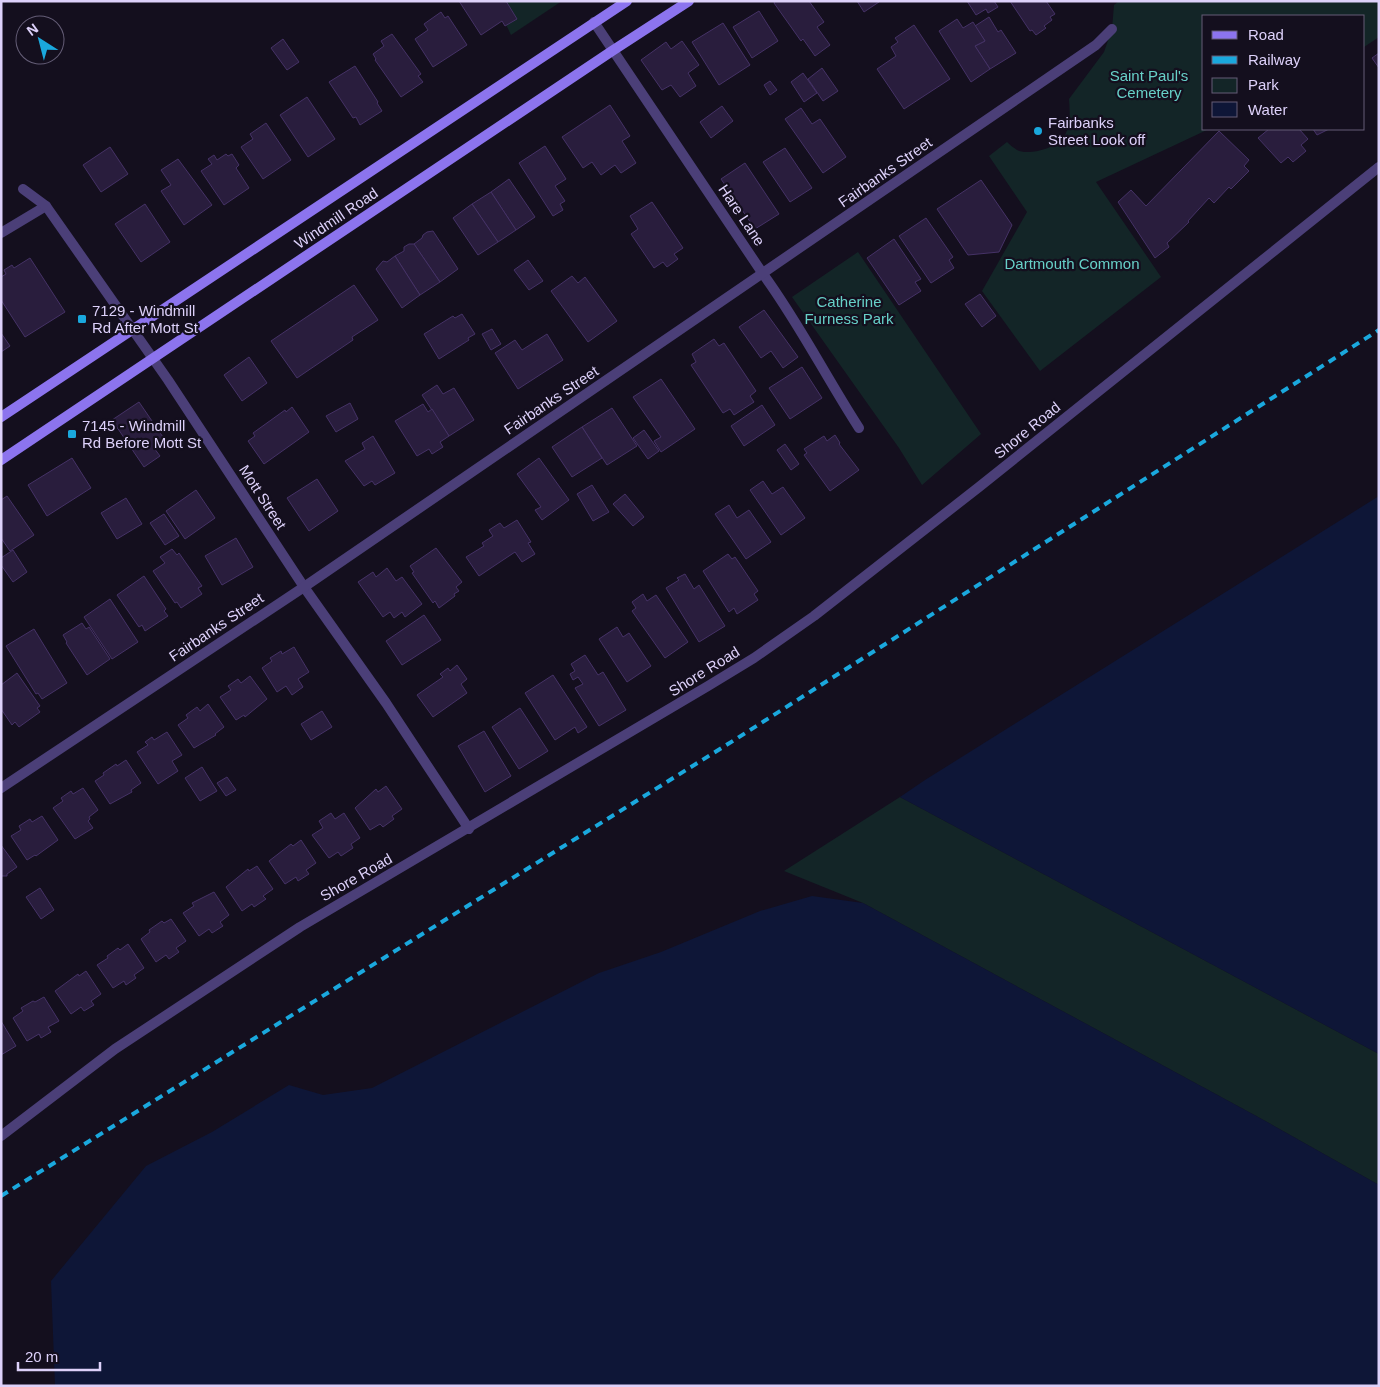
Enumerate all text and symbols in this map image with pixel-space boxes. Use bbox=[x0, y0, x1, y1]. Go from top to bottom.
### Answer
north arrow bbox=[15, 15, 65, 65]
legend bbox=[1202, 15, 1365, 130]
text: N bbox=[24, 20, 41, 39]
text: Road bbox=[1248, 26, 1284, 43]
text: Railway bbox=[1248, 51, 1301, 68]
park label: Saint Paul's Cemetery bbox=[1110, 67, 1188, 101]
text: Park bbox=[1248, 76, 1279, 93]
text: Water bbox=[1248, 101, 1287, 118]
place label: Fairbanks Street Look off bbox=[1048, 114, 1146, 148]
marker: Fairbanks Street Look off bbox=[1032, 125, 1044, 137]
street label: Fairbanks Street bbox=[835, 133, 936, 211]
street label: Hare Lane bbox=[715, 181, 769, 249]
street label: Windmill Road bbox=[291, 184, 381, 252]
park label: Dartmouth Common bbox=[1004, 255, 1140, 272]
park label: Catherine Furness Park bbox=[804, 293, 894, 327]
place label: 7129 - Windmill Rd After Mott St bbox=[92, 302, 199, 336]
marker: 7129 - Windmill Rd After Mott St bbox=[76, 313, 88, 325]
street label: Fairbanks Street bbox=[501, 362, 602, 438]
street label: Shore Road bbox=[991, 398, 1063, 462]
place label: 7145 - Windmill Rd Before Mott St bbox=[82, 417, 202, 451]
marker: 7145 - Windmill Rd Before Mott St bbox=[66, 428, 78, 440]
street label: Mott Street bbox=[236, 462, 291, 533]
street label: Fairbanks Street bbox=[166, 589, 267, 665]
street label: Shore Road bbox=[666, 643, 742, 699]
street label: Shore Road bbox=[317, 850, 395, 904]
scale bar bbox=[18, 1340, 100, 1372]
text: 20 m bbox=[25, 1348, 58, 1365]

